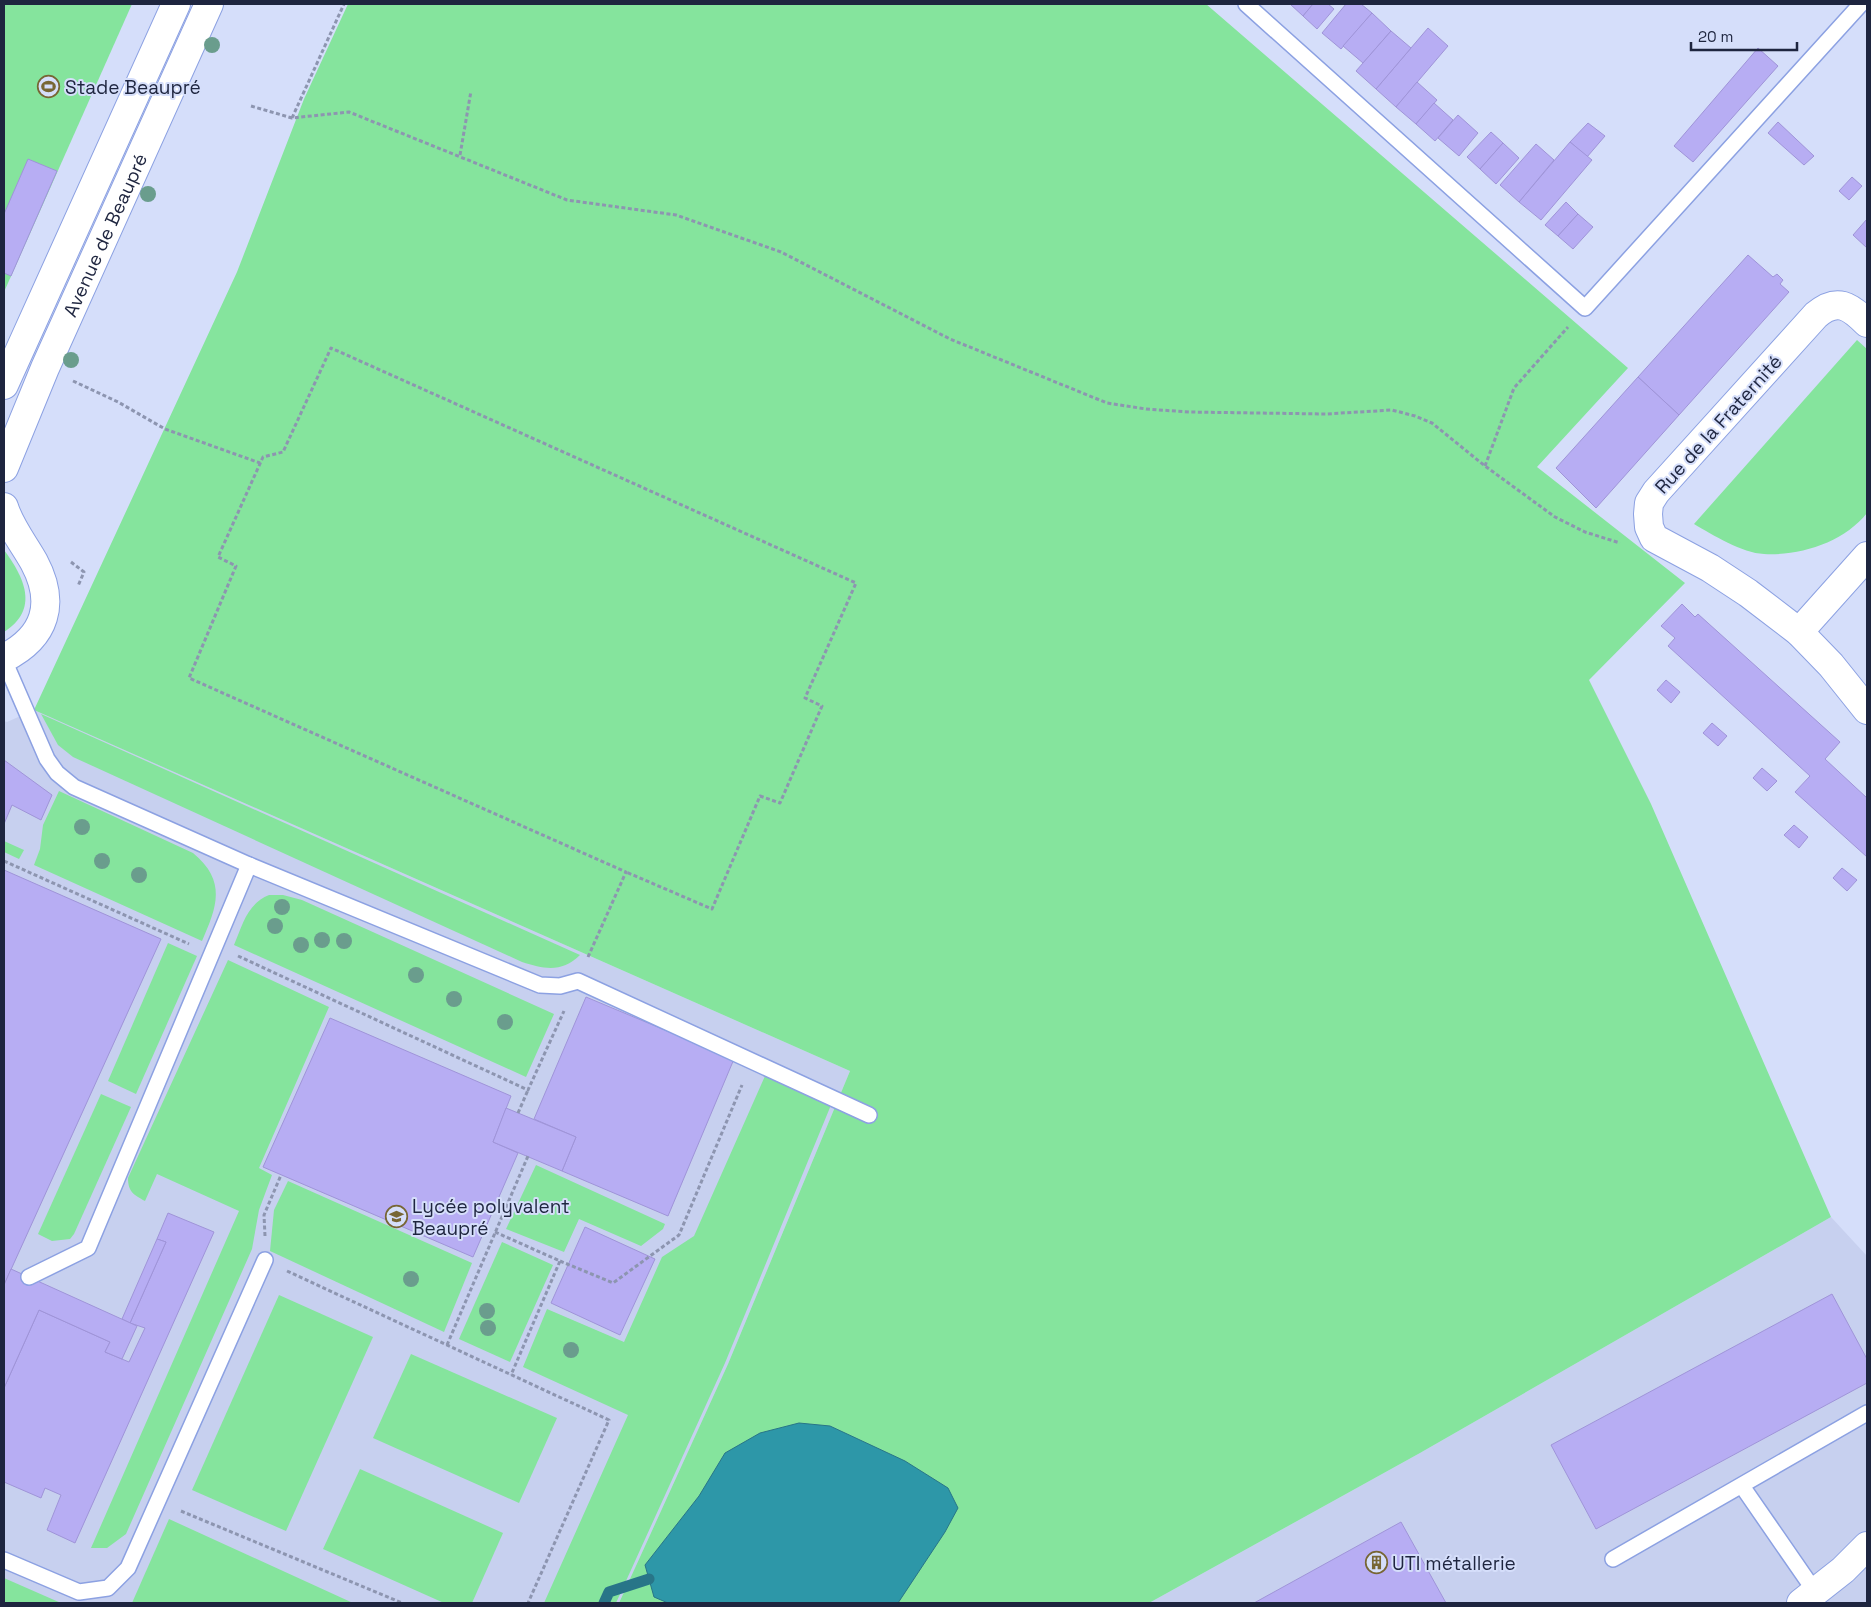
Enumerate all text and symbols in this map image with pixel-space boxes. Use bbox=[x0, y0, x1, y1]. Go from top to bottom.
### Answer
scale bar bbox=[1691, 20, 1797, 52]
text: 20 m bbox=[1698, 27, 1733, 46]
sports icon: Stade Beaupré bbox=[37, 75, 61, 99]
place label: Stade Beaupré bbox=[65, 75, 201, 100]
street label: Avenue de Beaupré bbox=[58, 149, 153, 321]
street label: Rue de la Fraternité bbox=[1649, 350, 1787, 499]
place label: Lycée polyvalent Beaupré bbox=[412, 1194, 570, 1241]
school or university icon: Lycée polyvalent Beaupré bbox=[384, 1205, 408, 1229]
building icon: UTI métallerie bbox=[1364, 1551, 1388, 1575]
place label: UTI métallerie bbox=[1392, 1551, 1516, 1576]

